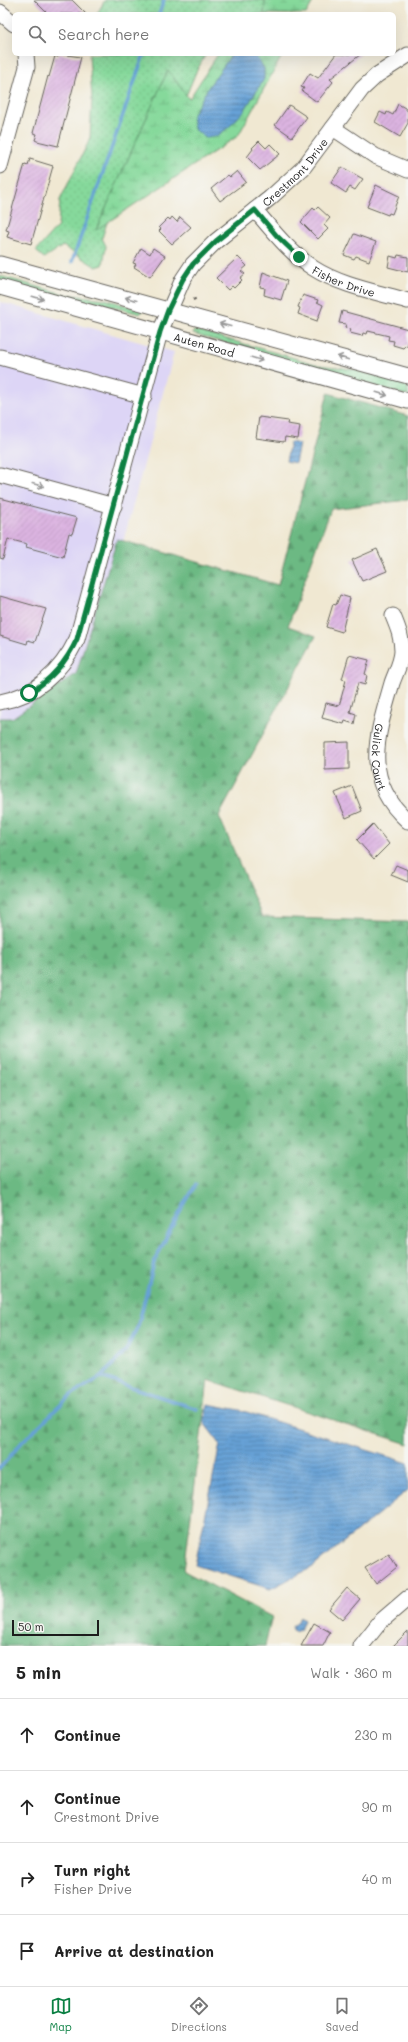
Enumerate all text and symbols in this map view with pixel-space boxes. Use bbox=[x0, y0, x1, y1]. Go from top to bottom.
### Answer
search box bbox=[12, 12, 396, 56]
icon: search bbox=[26, 23, 48, 45]
text: Search here bbox=[58, 24, 149, 44]
street label: Crestmont Drive bbox=[259, 134, 331, 209]
route end bbox=[290, 248, 308, 266]
street label: Fisher Drive bbox=[310, 262, 377, 300]
one-way arrow bbox=[31, 295, 44, 302]
one-way arrow bbox=[125, 295, 138, 303]
one-way arrow bbox=[219, 321, 232, 329]
street label: Auten Road bbox=[172, 328, 236, 360]
one-way arrow bbox=[337, 354, 350, 361]
one-way arrow bbox=[250, 356, 263, 363]
one-way arrow bbox=[376, 391, 389, 398]
one-way arrow bbox=[31, 482, 44, 489]
route start bbox=[20, 684, 38, 702]
street label: Gulick Court bbox=[369, 723, 391, 793]
scale bar bbox=[12, 1618, 99, 1637]
text: 50 m bbox=[18, 1619, 44, 1634]
text: 5 min bbox=[16, 1661, 61, 1683]
text: Walk · 360 m bbox=[310, 1664, 392, 1681]
icon: ahead bbox=[16, 1724, 38, 1746]
text: Continue bbox=[54, 1725, 121, 1745]
text: 230 m bbox=[355, 1726, 392, 1743]
text: Continue bbox=[54, 1788, 121, 1808]
icon: ahead bbox=[16, 1796, 38, 1818]
text: 90 m bbox=[362, 1798, 392, 1815]
text: Crestmont Drive bbox=[54, 1808, 159, 1825]
text: Turn right bbox=[54, 1860, 131, 1880]
icon: right bbox=[16, 1868, 38, 1890]
text: 40 m bbox=[362, 1870, 392, 1887]
text: Fisher Drive bbox=[54, 1880, 132, 1897]
icon: arrive bbox=[16, 1940, 38, 1962]
text: Arrive at destination bbox=[54, 1941, 214, 1961]
tab: Map bbox=[50, 1995, 72, 2034]
tab: Directions bbox=[171, 1995, 227, 2034]
tab: Saved bbox=[326, 1995, 358, 2034]

